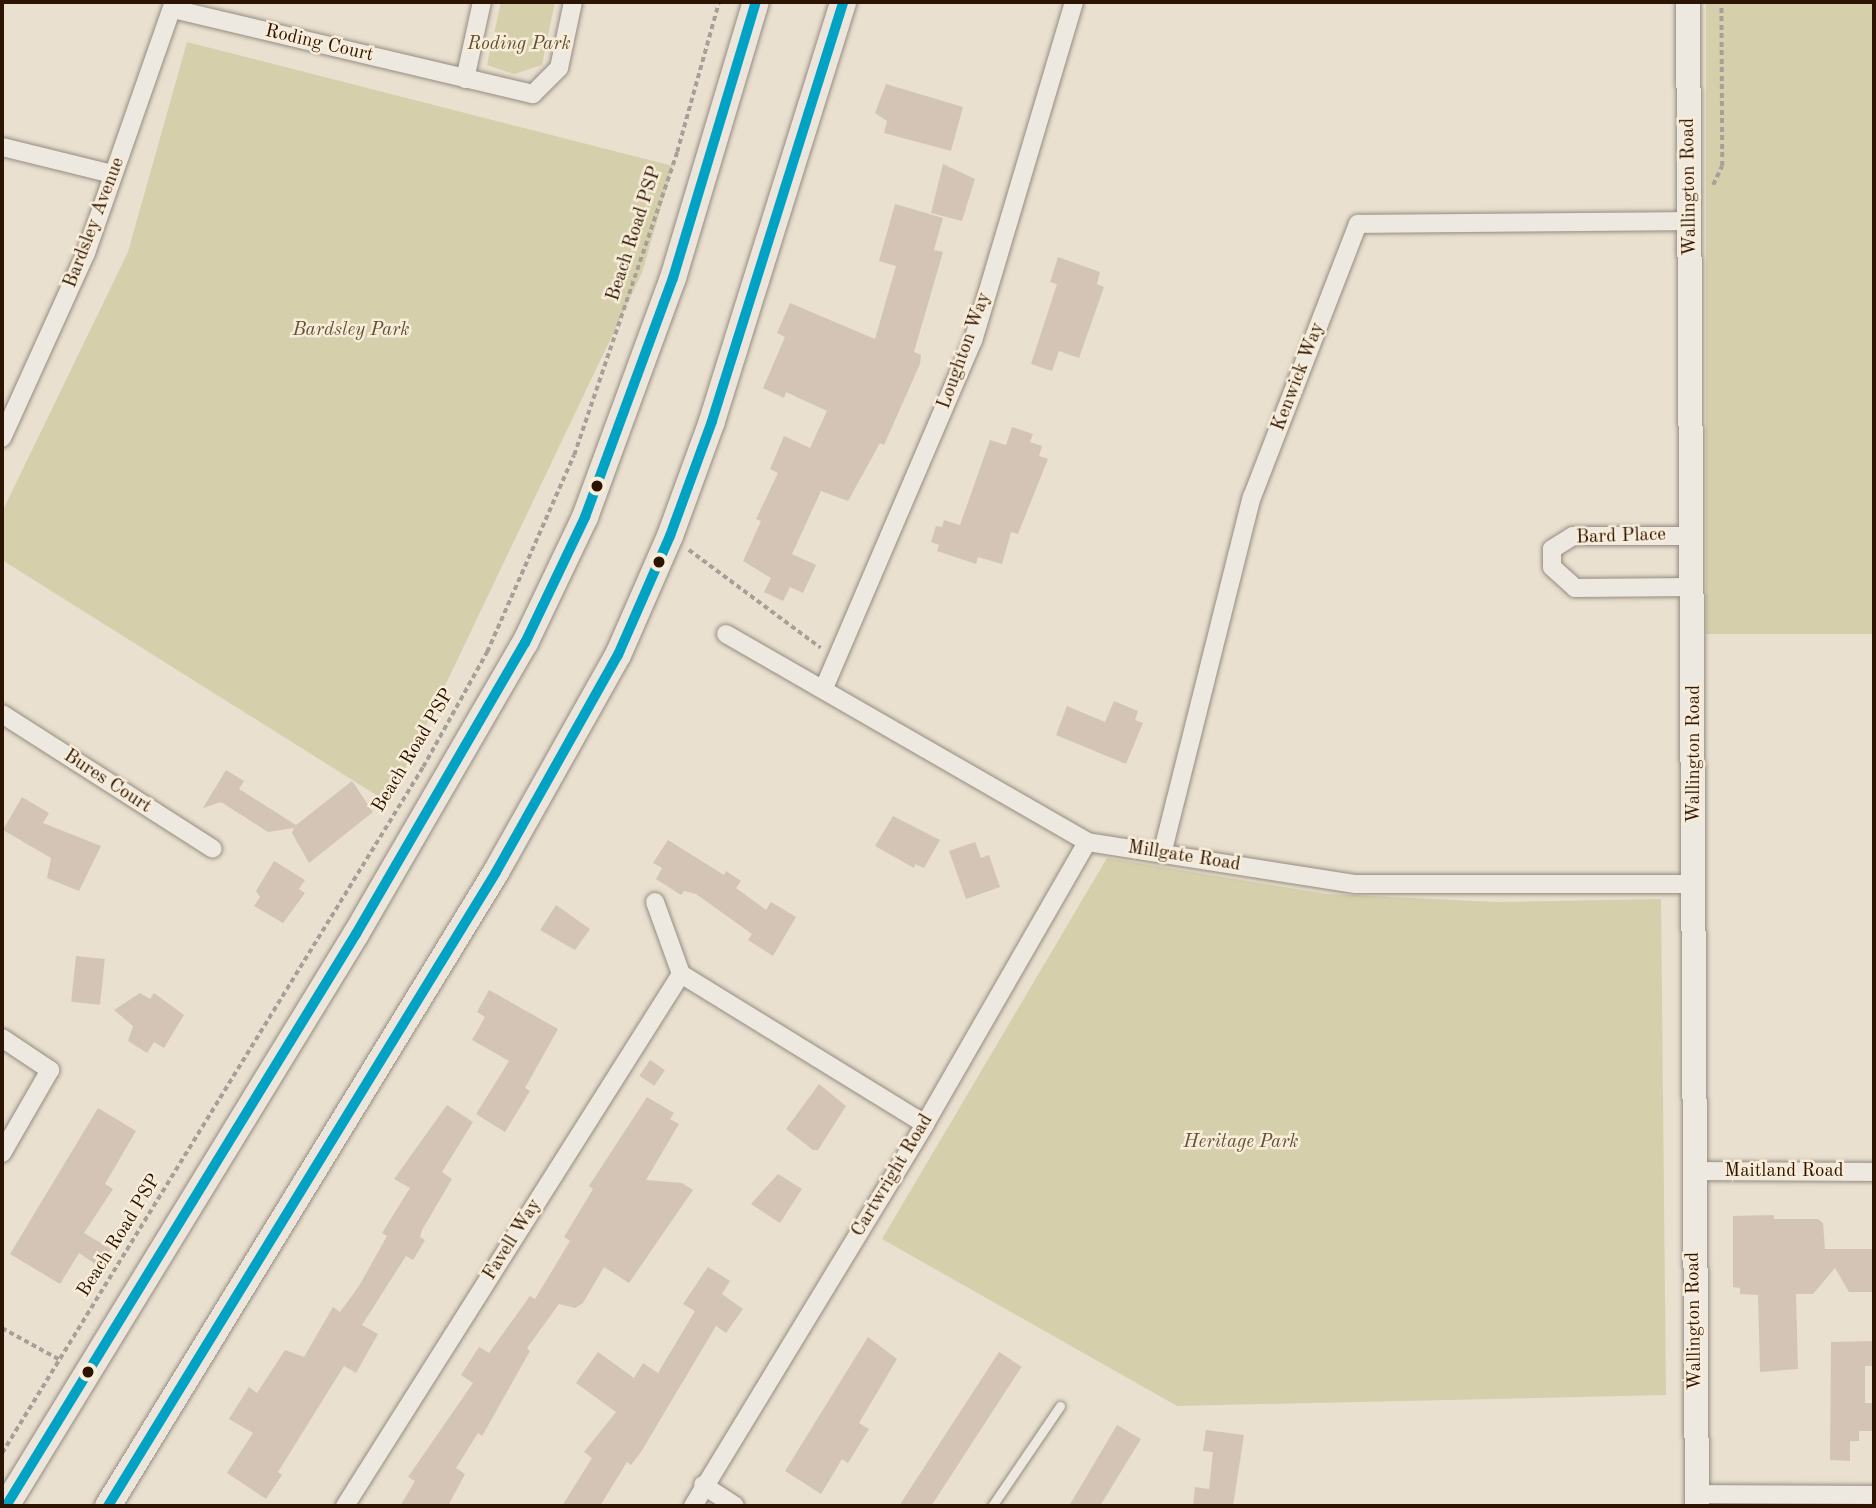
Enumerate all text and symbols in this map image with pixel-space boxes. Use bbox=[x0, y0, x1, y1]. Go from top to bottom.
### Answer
street label: Roding Court bbox=[263, 20, 375, 68]
park label: Roding Park bbox=[467, 34, 571, 56]
street label: Wallington Road bbox=[1677, 118, 1703, 256]
street label: Bardsley Avenue bbox=[60, 154, 130, 292]
street label: Beach Road PSP bbox=[602, 164, 668, 304]
street label: Loughton Way bbox=[933, 290, 997, 412]
street label: Kenwick Way bbox=[1268, 319, 1330, 435]
park label: Bardsley Park bbox=[292, 320, 410, 342]
unlabelled marker bbox=[590, 479, 604, 493]
street label: Bard Place bbox=[1576, 524, 1666, 550]
unlabelled marker bbox=[652, 555, 666, 569]
street label: Beach Road PSP bbox=[368, 685, 460, 817]
street label: Wallington Road bbox=[1684, 685, 1706, 823]
street label: Bures Court bbox=[59, 745, 155, 819]
street label: Millgate Road bbox=[1126, 837, 1242, 877]
street label: Cartwright Road bbox=[847, 1111, 939, 1241]
park label: Heritage Park bbox=[1183, 1132, 1299, 1154]
street label: Maitland Road bbox=[1724, 1161, 1844, 1183]
street label: Beach Road PSP bbox=[73, 1170, 167, 1302]
street label: Favell Way bbox=[479, 1195, 547, 1285]
street label: Wallington Road bbox=[1682, 1252, 1708, 1390]
unlabelled marker bbox=[81, 1365, 95, 1379]

